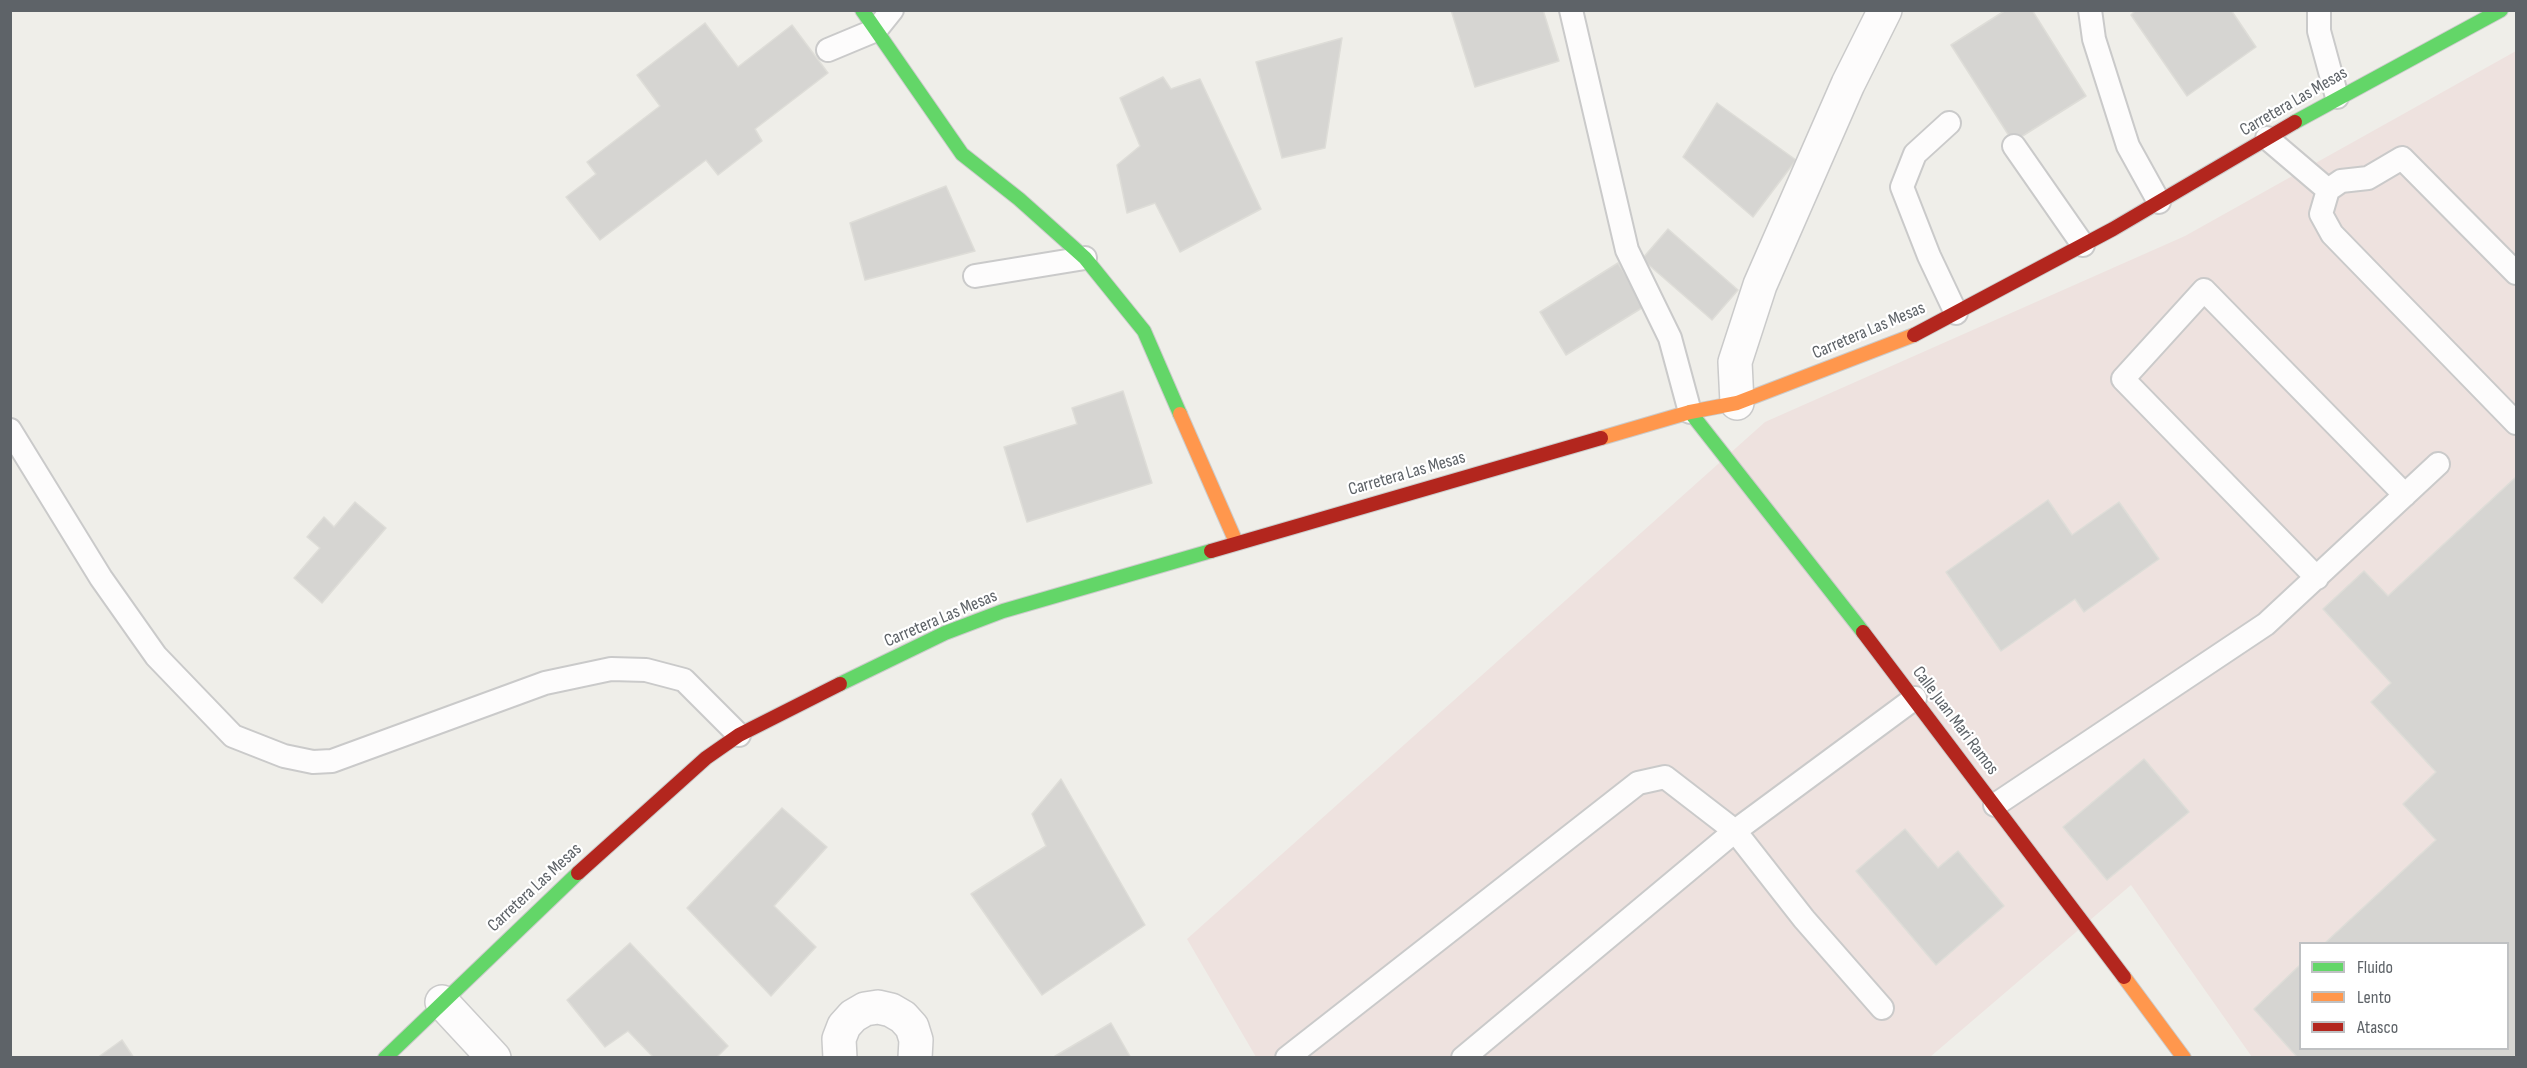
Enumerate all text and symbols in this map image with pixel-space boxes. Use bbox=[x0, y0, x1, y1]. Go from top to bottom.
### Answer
street label: Carretera Las Mesas bbox=[2236, 63, 2352, 141]
street label: Carretera Las Mesas bbox=[1809, 298, 1929, 364]
street label: Carretera Las Mesas bbox=[1346, 447, 1468, 501]
street label: Carretera Las Mesas bbox=[881, 586, 1001, 652]
street label: Calle Juan Mari Ramos bbox=[1907, 662, 2003, 780]
street label: Carretera Las Mesas bbox=[484, 839, 586, 937]
legend bbox=[2299, 942, 2509, 1050]
text: Fluido bbox=[2357, 957, 2393, 978]
text: Lento bbox=[2357, 987, 2391, 1008]
text: Atasco bbox=[2357, 1017, 2398, 1038]

